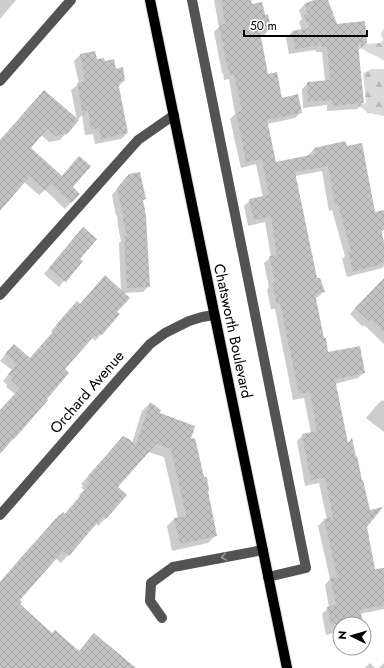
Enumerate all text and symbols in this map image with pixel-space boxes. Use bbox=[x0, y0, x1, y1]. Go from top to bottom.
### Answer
scale bar bbox=[244, 12, 367, 38]
text: 50 m bbox=[250, 17, 277, 35]
street label: Chatsworth Boulevard bbox=[208, 262, 258, 400]
street label: Orchard Avenue bbox=[45, 345, 130, 438]
one-way arrow bbox=[221, 553, 227, 561]
north arrow bbox=[332, 616, 372, 656]
text: N bbox=[334, 630, 350, 640]

